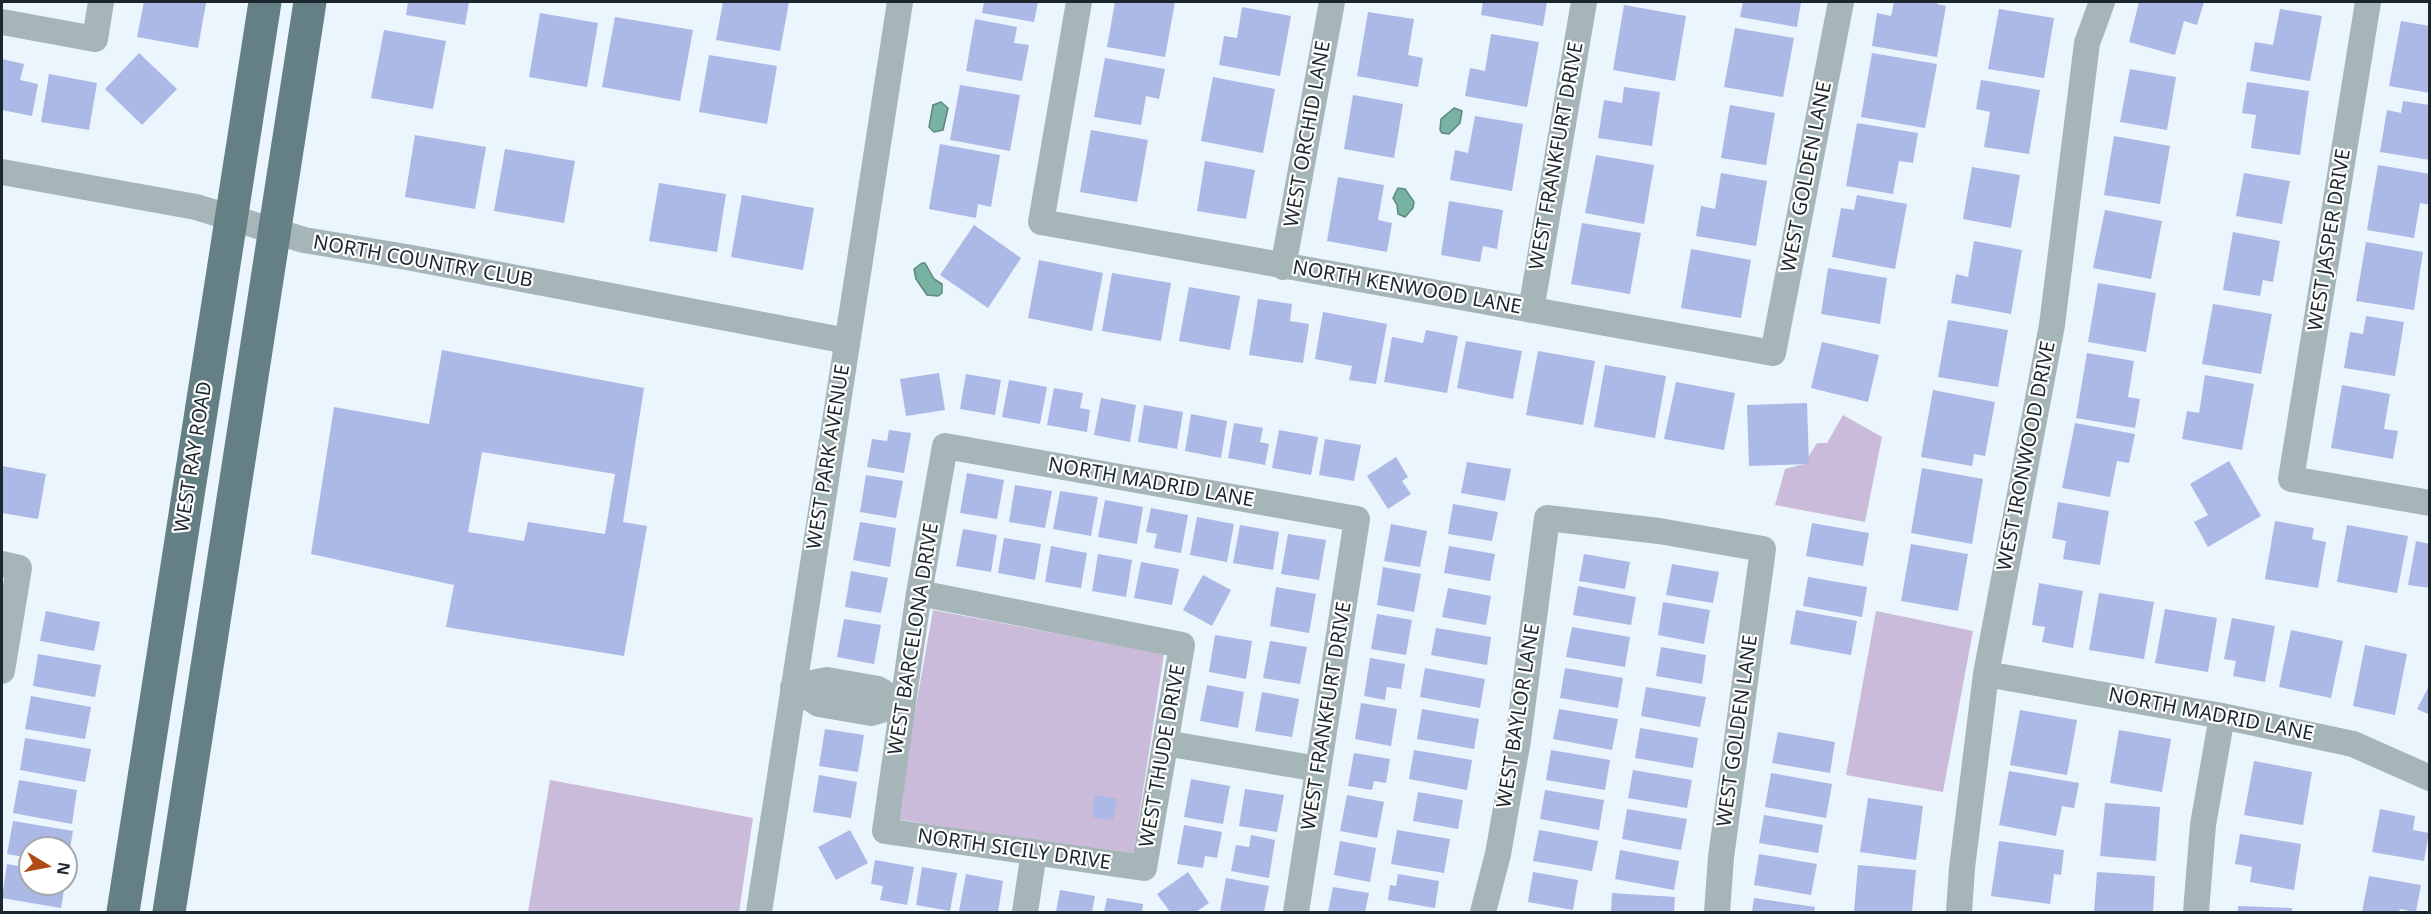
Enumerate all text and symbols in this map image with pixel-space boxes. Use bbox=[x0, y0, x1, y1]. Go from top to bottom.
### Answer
street label: WEST ORCHID LANE bbox=[1280, 39, 1336, 229]
street label: WEST FRANKFURT DRIVE bbox=[1525, 40, 1589, 272]
street label: WEST GOLDEN LANE bbox=[1777, 80, 1837, 274]
street label: WEST JASPER DRIVE bbox=[2304, 147, 2356, 333]
street label: NORTH COUNTRY CLUB bbox=[311, 231, 535, 293]
street label: NORTH KENWOOD LANE bbox=[1291, 256, 1523, 320]
street label: WEST IRONWOOD DRIVE bbox=[1993, 339, 2061, 573]
street label: WEST PARK AVENUE bbox=[803, 363, 855, 551]
street label: WEST RAY ROAD bbox=[170, 380, 218, 534]
street label: NORTH MADRID LANE bbox=[1046, 453, 1256, 513]
street label: WEST BARCELONA DRIVE bbox=[884, 521, 944, 757]
street label: WEST FRANKFURT DRIVE bbox=[1297, 600, 1357, 832]
street label: WEST BAYLOR LANE bbox=[1493, 622, 1545, 810]
street label: WEST GOLDEN LANE bbox=[1713, 634, 1763, 828]
street label: WEST THUDE DRIVE bbox=[1135, 663, 1191, 849]
street label: NORTH MADRID LANE bbox=[2106, 683, 2316, 747]
street label: NORTH SICILY DRIVE bbox=[916, 825, 1112, 875]
north arrow bbox=[18, 836, 78, 896]
text: N bbox=[52, 860, 76, 877]

